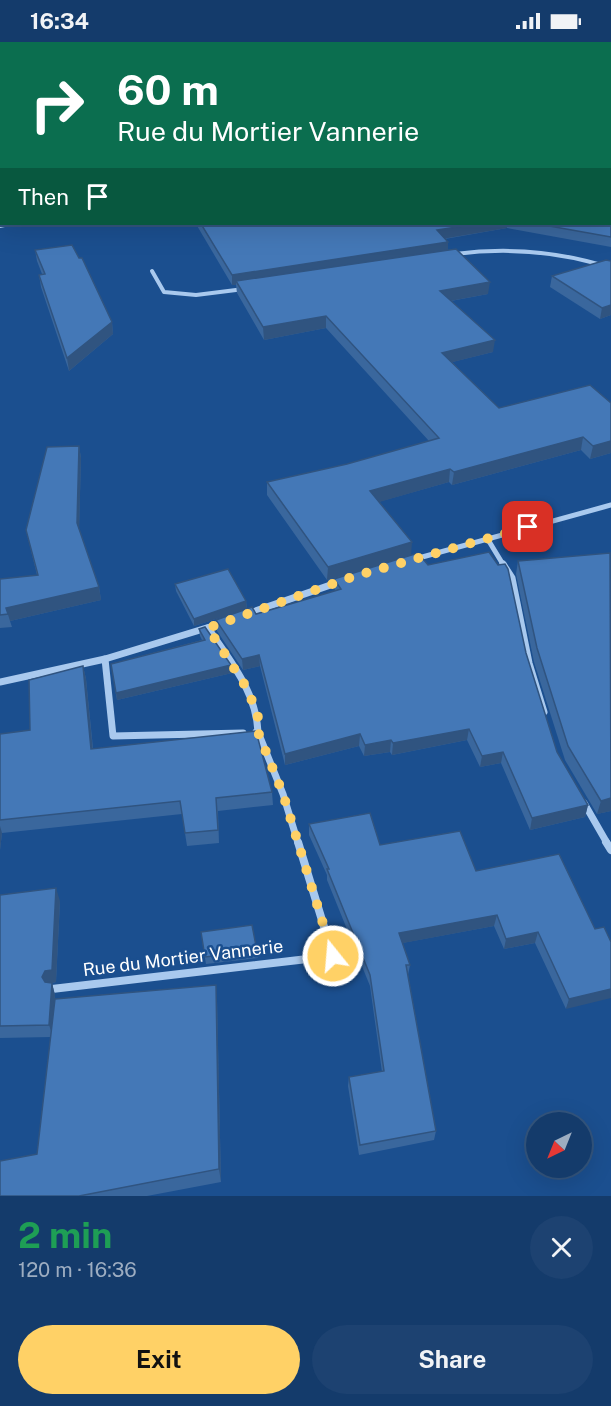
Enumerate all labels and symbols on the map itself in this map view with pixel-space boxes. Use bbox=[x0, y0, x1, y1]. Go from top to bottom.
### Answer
pin bbox=[502, 501, 553, 552]
position arrow bbox=[301, 924, 365, 988]
street label: Rue du Mortier Vannerie bbox=[82, 935, 284, 980]
north arrow bbox=[526, 1112, 592, 1178]

